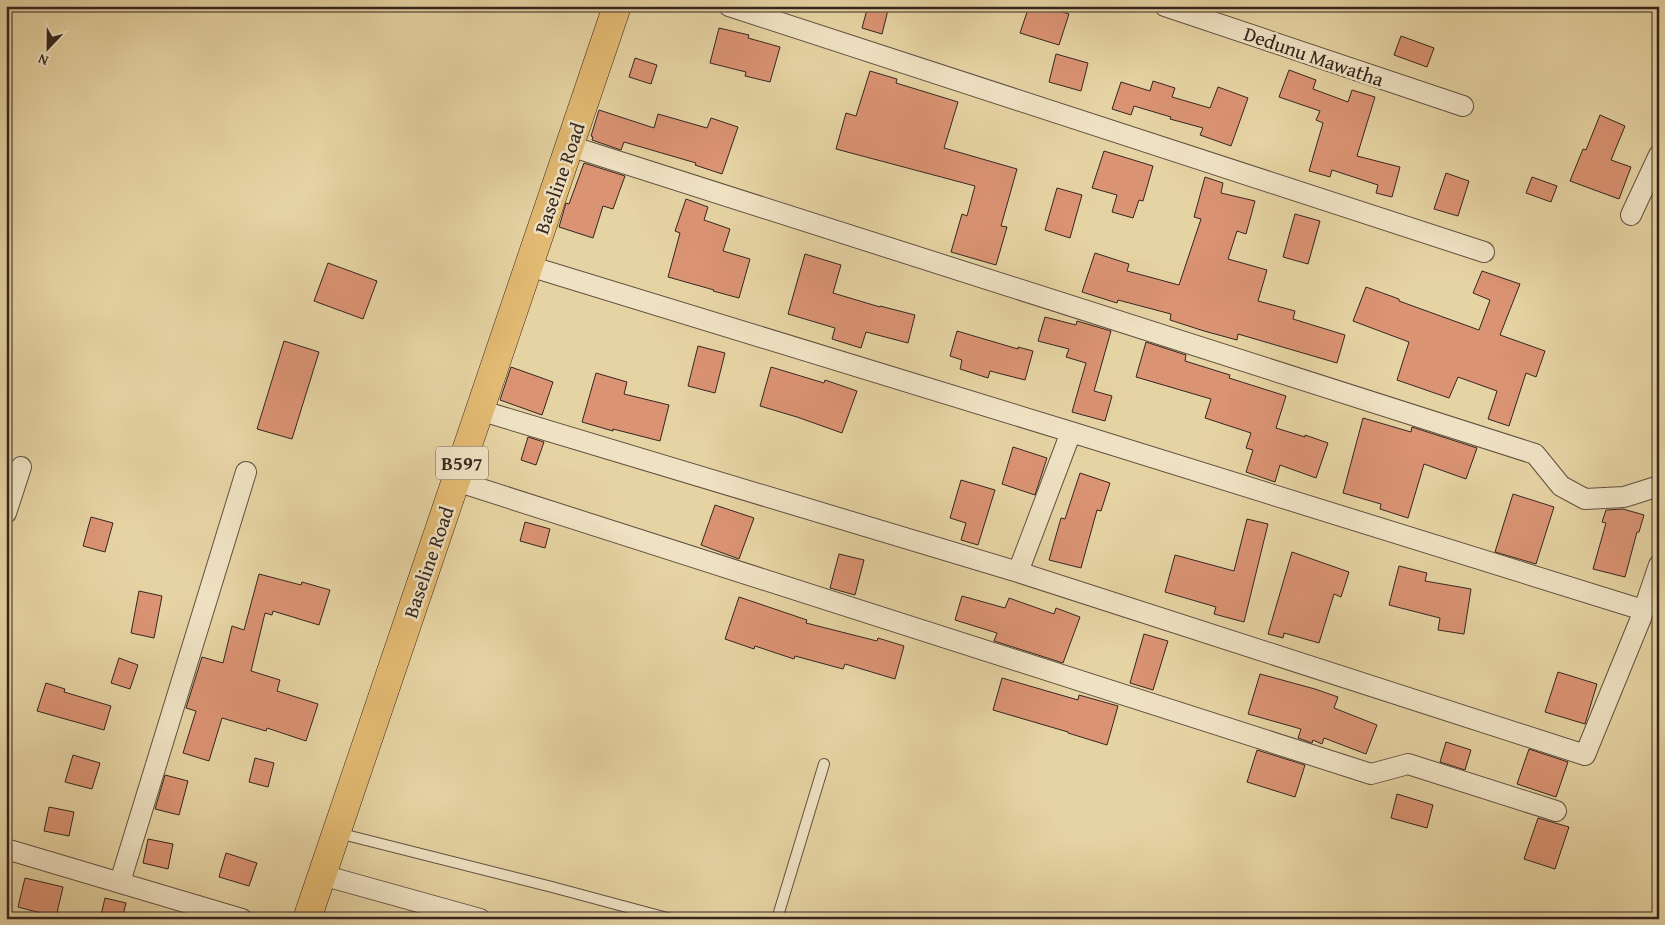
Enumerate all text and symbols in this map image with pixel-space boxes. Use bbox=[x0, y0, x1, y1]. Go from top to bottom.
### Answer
street label: Dedunu Mawatha bbox=[1240, 19, 1388, 94]
north arrow bbox=[22, 22, 72, 72]
text: N bbox=[34, 49, 51, 71]
street label: Baseline Road bbox=[526, 118, 592, 238]
road number: B597 bbox=[436, 446, 488, 479]
street label: Baseline Road bbox=[395, 502, 461, 622]

